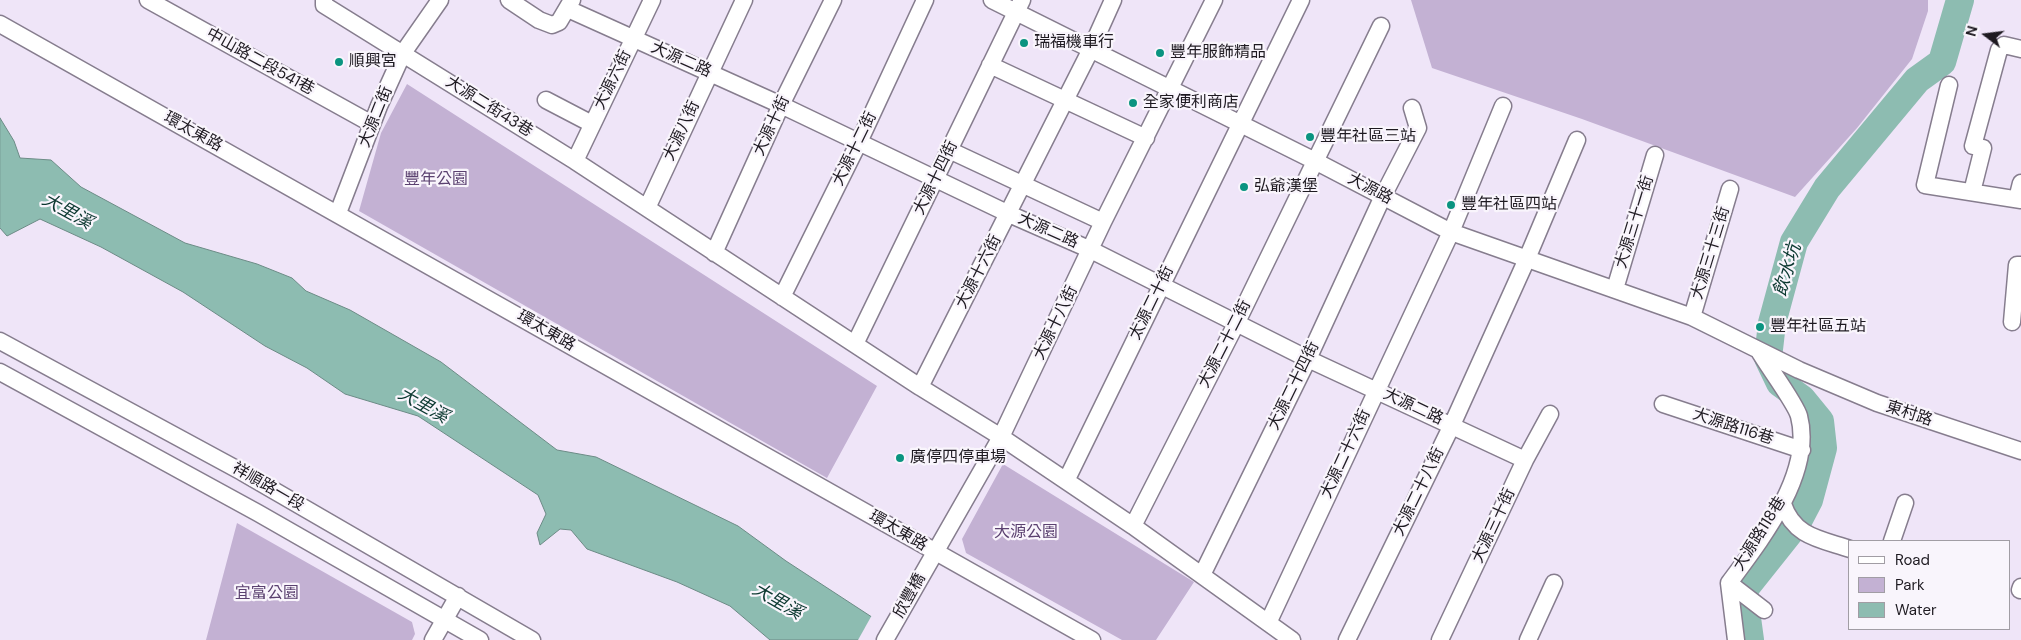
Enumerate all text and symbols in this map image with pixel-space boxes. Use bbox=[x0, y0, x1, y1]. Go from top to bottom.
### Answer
north arrow bbox=[1961, 10, 2011, 60]
street label: 中山路二段541巷 bbox=[203, 24, 317, 100]
text: N bbox=[1961, 24, 1982, 38]
place label: 瑞福機車行 bbox=[1034, 33, 1114, 53]
marker: 瑞福機車行 bbox=[1018, 37, 1030, 49]
street label: 大源二路 bbox=[648, 38, 714, 82]
place label: 豐年服飾精品 bbox=[1170, 43, 1266, 63]
street label: 大源六街 bbox=[590, 47, 636, 113]
marker: 豐年服飾精品 bbox=[1154, 47, 1166, 59]
place label: 順興宮 bbox=[349, 52, 397, 72]
marker: 順興宮 bbox=[333, 56, 345, 68]
street label: 大源二街43巷 bbox=[442, 73, 536, 141]
street label: 大源二街 bbox=[355, 84, 397, 150]
street label: 大源十街 bbox=[750, 93, 794, 159]
place label: 全家便利商店 bbox=[1143, 93, 1239, 113]
marker: 全家便利商店 bbox=[1127, 97, 1139, 109]
street label: 大源八街 bbox=[660, 98, 704, 164]
street label: 環太東路 bbox=[160, 108, 226, 156]
street label: 大源十二街 bbox=[829, 109, 881, 189]
place label: 豐年社區三站 bbox=[1320, 127, 1416, 147]
marker: 豐年社區三站 bbox=[1304, 131, 1316, 143]
street label: 大源十四街 bbox=[910, 138, 962, 218]
street label: 大源路 bbox=[1344, 169, 1396, 209]
park label: 豐年公園 bbox=[404, 170, 468, 190]
street label: 大源三十一街 bbox=[1612, 173, 1658, 271]
place label: 弘爺漢堡 bbox=[1254, 177, 1318, 197]
marker: 弘爺漢堡 bbox=[1238, 181, 1250, 193]
water label: 大里溪 bbox=[38, 189, 96, 235]
place label: 豐年社區四站 bbox=[1461, 195, 1557, 215]
marker: 豐年社區四站 bbox=[1445, 199, 1457, 211]
street label: 大源三十三街 bbox=[1688, 204, 1734, 302]
street label: 大源二路 bbox=[1015, 209, 1081, 253]
street label: 大源十六街 bbox=[952, 232, 1006, 312]
water label: 飲水坑 bbox=[1770, 241, 1806, 299]
street label: 太源二十街 bbox=[1126, 263, 1178, 343]
street label: 大源十八街 bbox=[1030, 283, 1082, 363]
street label: 大源二十二街 bbox=[1195, 297, 1255, 391]
street label: 環太東路 bbox=[513, 307, 579, 355]
place label: 豐年社區五站 bbox=[1770, 317, 1866, 337]
marker: 豐年社區五站 bbox=[1754, 321, 1766, 333]
street label: 大源二十四街 bbox=[1264, 339, 1324, 433]
water label: 大里溪 bbox=[394, 383, 452, 429]
street label: 大源二路 bbox=[1380, 385, 1446, 429]
street label: 東村路 bbox=[1883, 397, 1935, 431]
street label: 大源路116巷 bbox=[1690, 405, 1776, 449]
street label: 大源二十六街 bbox=[1317, 406, 1375, 502]
street label: 大源二十八街 bbox=[1389, 445, 1449, 539]
place label: 廣停四停車場 bbox=[910, 448, 1006, 468]
marker: 廣停四停車場 bbox=[894, 452, 906, 464]
street label: 祥順路一段 bbox=[229, 459, 307, 515]
street label: 大源三十街 bbox=[1468, 486, 1520, 566]
street label: 大源路118巷 bbox=[1730, 493, 1790, 575]
street label: 環太東路 bbox=[865, 507, 931, 555]
park label: 大源公園 bbox=[994, 523, 1058, 543]
legend bbox=[1848, 540, 2011, 630]
text: Road bbox=[1895, 550, 1930, 570]
street label: 欣豐橋 bbox=[890, 570, 930, 622]
text: Park bbox=[1895, 575, 1925, 595]
water label: 大里溪 bbox=[748, 579, 806, 625]
park label: 宜富公園 bbox=[235, 584, 299, 604]
text: Water bbox=[1895, 600, 1936, 620]

